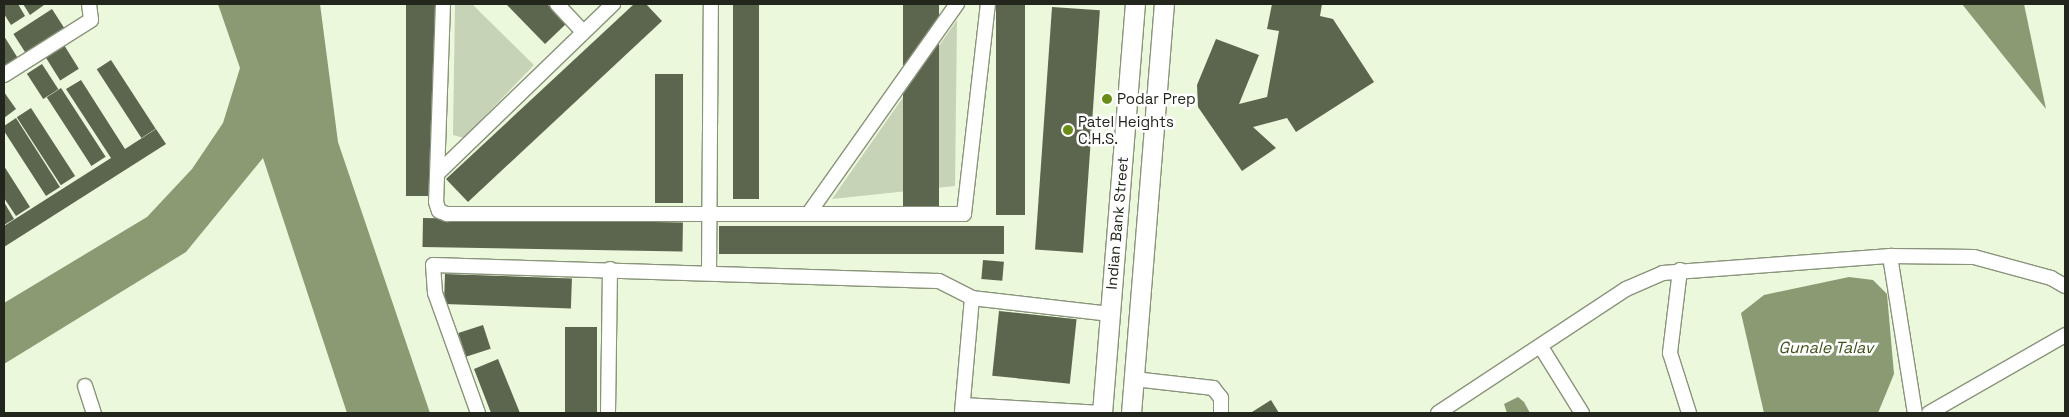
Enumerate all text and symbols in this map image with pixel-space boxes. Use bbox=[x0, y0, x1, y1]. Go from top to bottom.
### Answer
place label: Podar Prep bbox=[1117, 90, 1196, 108]
marker: Podar Prep bbox=[1101, 93, 1113, 105]
place label: Patel Heights C.H.S. bbox=[1078, 112, 1174, 147]
marker: Patel Heights C.H.S. bbox=[1062, 124, 1074, 136]
street label: Indian Bank Street bbox=[1102, 156, 1132, 290]
water label: Gunale Talav bbox=[1778, 338, 1874, 358]

